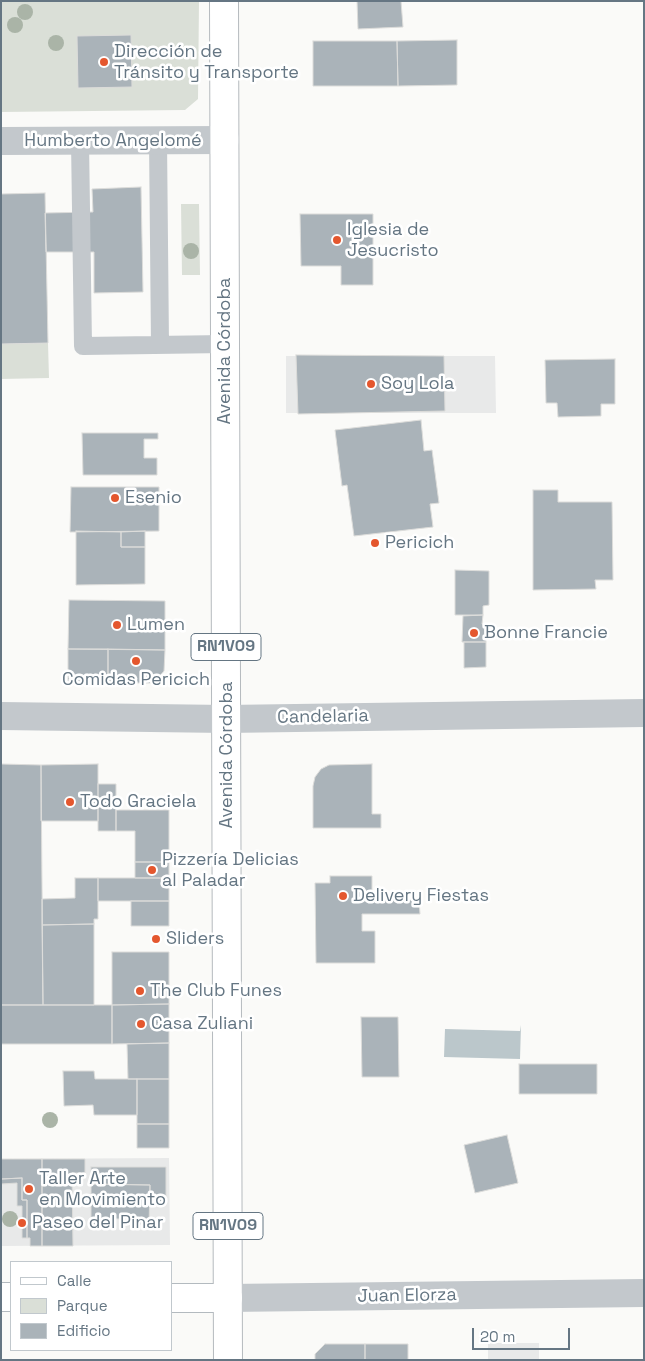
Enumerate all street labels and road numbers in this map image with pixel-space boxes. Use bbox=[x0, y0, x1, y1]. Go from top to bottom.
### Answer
street label: Humberto Angelomé bbox=[24, 130, 202, 152]
street label: Avenida Córdoba bbox=[214, 278, 236, 424]
road number: RN1V09 bbox=[191, 634, 261, 660]
street label: Avenida Córdoba bbox=[216, 682, 238, 828]
street label: Candelaria bbox=[277, 705, 369, 729]
road number: RN1V09 bbox=[193, 1212, 263, 1240]
street label: Juan Elorza bbox=[357, 1284, 457, 1308]

